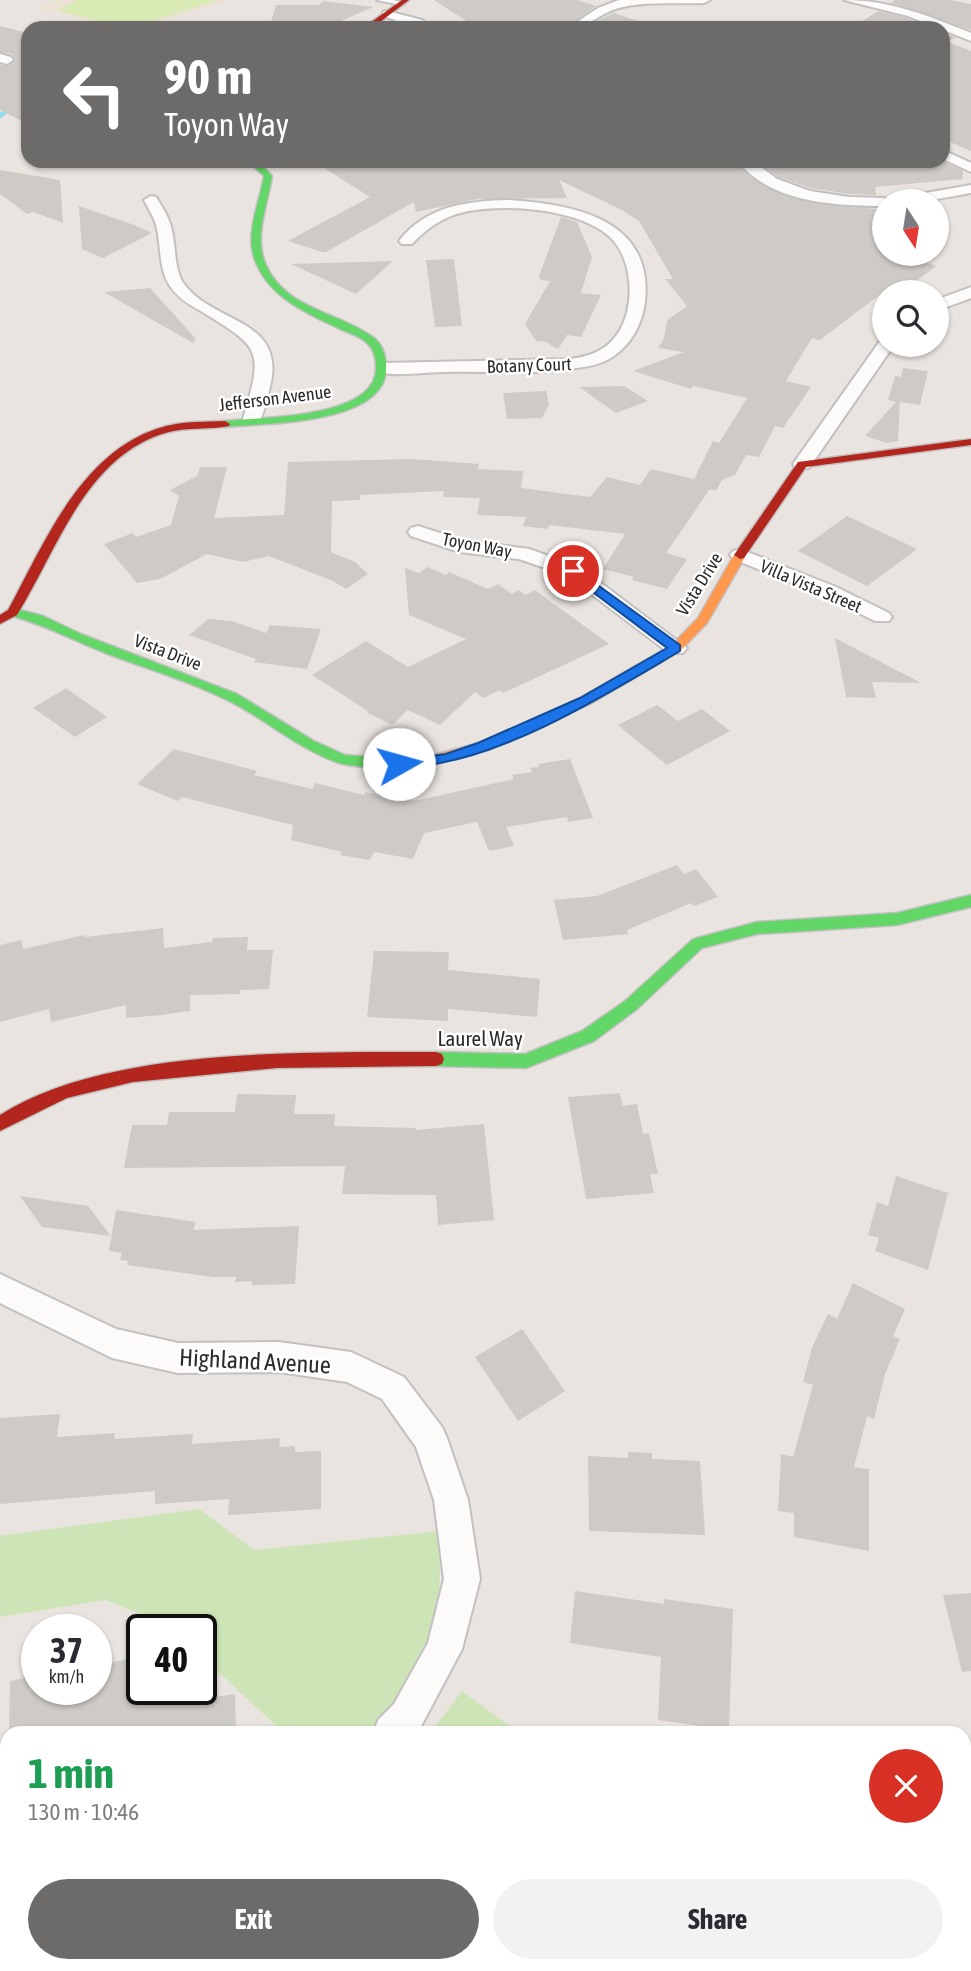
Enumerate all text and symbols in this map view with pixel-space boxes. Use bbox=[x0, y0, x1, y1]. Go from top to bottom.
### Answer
text: 90 m bbox=[164, 48, 252, 104]
icon: left bbox=[49, 49, 140, 140]
text: Toyon Way bbox=[164, 106, 289, 143]
north arrow bbox=[872, 189, 948, 266]
map controls bbox=[872, 189, 949, 357]
button: search bbox=[872, 280, 949, 357]
street label: Botany Court bbox=[486, 353, 572, 377]
street label: Jefferson Avenue bbox=[218, 381, 332, 415]
street label: Toyon Way bbox=[440, 528, 514, 562]
pin bbox=[543, 541, 603, 601]
street label: Vista Drive bbox=[671, 549, 727, 619]
icon: arrive bbox=[554, 552, 592, 590]
street label: Villa Vista Street bbox=[757, 555, 865, 617]
street label: Vista Drive bbox=[131, 630, 205, 674]
position arrow bbox=[362, 727, 436, 801]
street label: Laurel Way bbox=[437, 1026, 523, 1050]
street label: Highland Avenue bbox=[179, 1344, 331, 1378]
speed limit sign: 40 bbox=[126, 1614, 217, 1705]
text: 37 bbox=[50, 1630, 83, 1670]
text: km/h bbox=[49, 1666, 84, 1687]
text: 1 min bbox=[28, 1749, 114, 1797]
button: close bbox=[869, 1749, 943, 1823]
text: 130 m · 10:46 bbox=[28, 1799, 139, 1825]
button: Exit bbox=[28, 1879, 479, 1959]
button: Share bbox=[493, 1879, 943, 1959]

